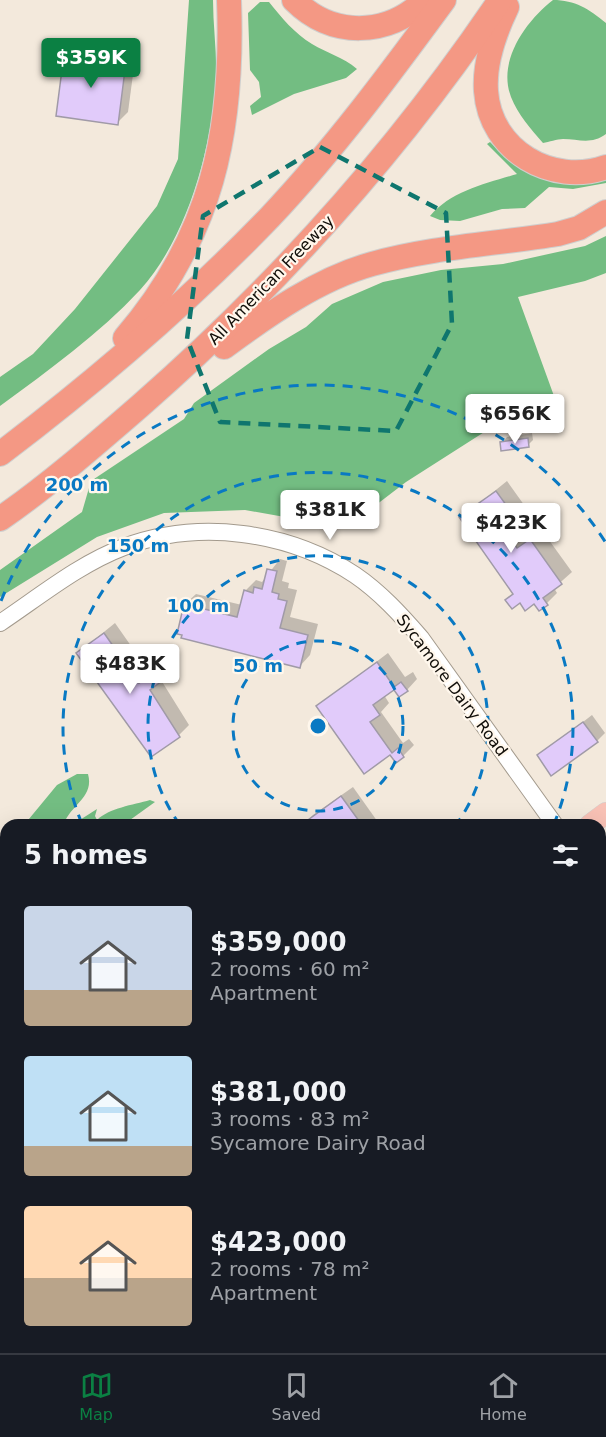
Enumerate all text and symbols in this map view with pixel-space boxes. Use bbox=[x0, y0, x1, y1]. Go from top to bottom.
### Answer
pin: $359K bbox=[49, 38, 133, 89]
text: $359K bbox=[55, 45, 127, 69]
street label: All American Freeway bbox=[204, 211, 338, 349]
pin: $656K bbox=[473, 394, 557, 445]
text: $656K bbox=[479, 401, 551, 425]
text: 200 m bbox=[46, 474, 108, 495]
pin: $381K bbox=[288, 490, 372, 541]
text: $381K bbox=[294, 497, 366, 521]
pin: $423K bbox=[469, 503, 553, 554]
text: $423K bbox=[475, 510, 547, 534]
text: 150 m bbox=[107, 535, 169, 556]
text: 100 m bbox=[167, 595, 229, 616]
street label: Sycamore Dairy Road bbox=[392, 610, 512, 760]
pin: $483K bbox=[88, 644, 172, 695]
text: $483K bbox=[94, 651, 166, 675]
text: 50 m bbox=[233, 655, 283, 676]
centre of rings bbox=[308, 716, 328, 736]
icon: filters bbox=[549, 839, 582, 872]
text: 5 homes bbox=[24, 840, 148, 870]
text: $359,000 bbox=[210, 927, 347, 957]
icon: home bbox=[72, 930, 144, 1002]
text: 2 rooms · 60 m² bbox=[210, 957, 370, 981]
text: Apartment bbox=[210, 981, 317, 1005]
text: $381,000 bbox=[210, 1077, 347, 1107]
icon: home bbox=[72, 1080, 144, 1152]
text: 3 rooms · 83 m² bbox=[210, 1107, 370, 1131]
text: Sycamore Dairy Road bbox=[210, 1131, 426, 1155]
text: $423,000 bbox=[210, 1227, 347, 1257]
icon: home bbox=[72, 1230, 144, 1302]
text: 2 rooms · 78 m² bbox=[210, 1257, 370, 1281]
text: Apartment bbox=[210, 1281, 317, 1305]
tab: Map bbox=[79, 1369, 113, 1424]
tab: Saved bbox=[272, 1369, 321, 1424]
tab: Home bbox=[479, 1369, 527, 1424]

